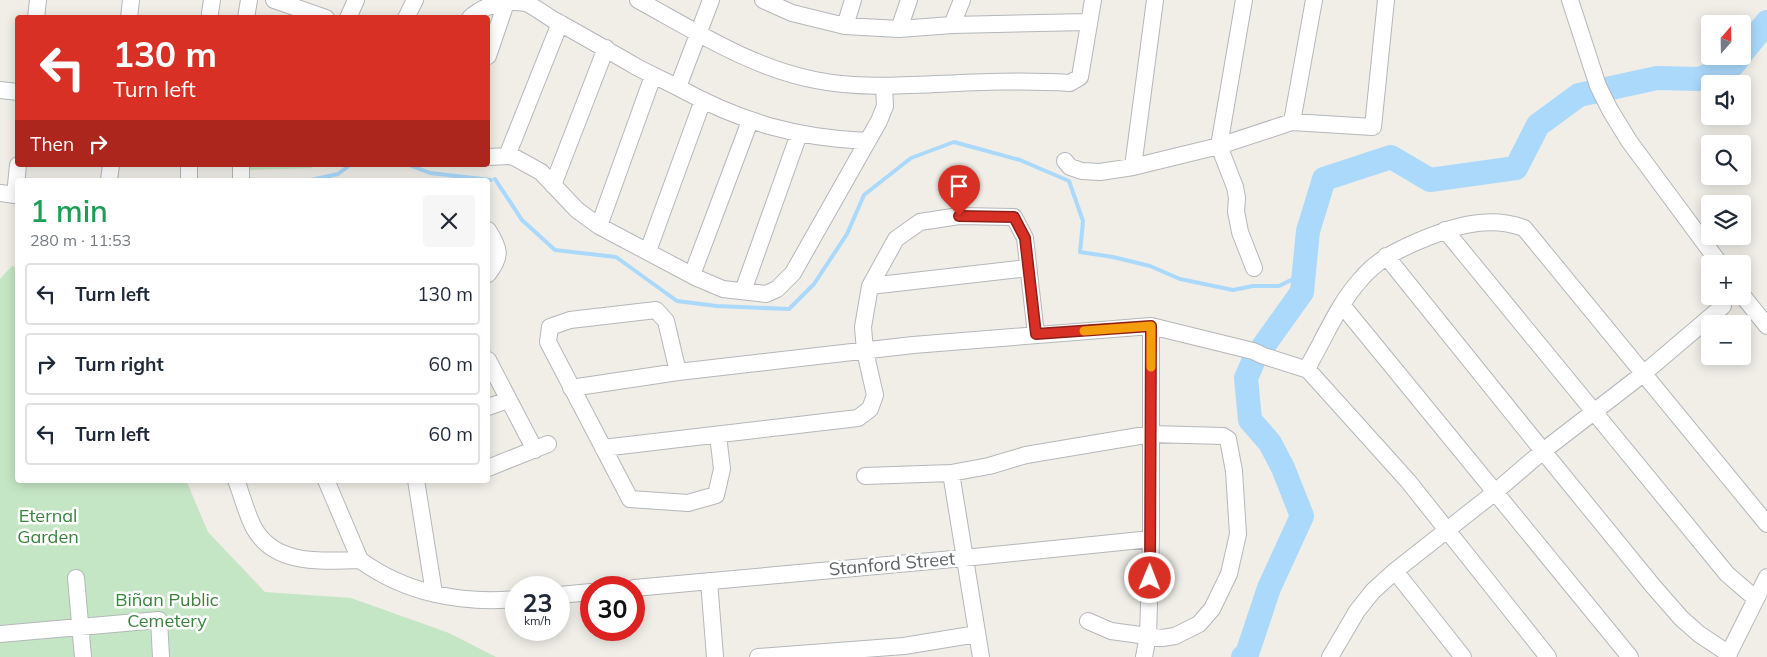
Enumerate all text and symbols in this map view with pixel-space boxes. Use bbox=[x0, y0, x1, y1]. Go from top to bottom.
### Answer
north arrow bbox=[1701, 15, 1751, 65]
map controls bbox=[1701, 15, 1751, 365]
text: 130 m bbox=[113, 32, 217, 76]
icon: left bbox=[30, 35, 95, 100]
text: Turn left bbox=[113, 75, 196, 103]
button: sound bbox=[1701, 75, 1751, 125]
icon: right bbox=[84, 130, 112, 158]
text: Then bbox=[30, 132, 74, 156]
button: search bbox=[1701, 135, 1751, 185]
pin bbox=[938, 165, 980, 216]
icon: arrive bbox=[945, 172, 973, 200]
text: 1 min bbox=[30, 192, 108, 230]
button: close bbox=[423, 195, 475, 247]
button: layers bbox=[1701, 195, 1751, 245]
text: 280 m · 11:53 bbox=[30, 230, 131, 250]
button: + bbox=[1701, 255, 1751, 305]
icon: left bbox=[32, 280, 60, 308]
text: Turn left bbox=[75, 282, 150, 306]
text: 130 m bbox=[417, 282, 473, 306]
button: − bbox=[1701, 315, 1751, 365]
icon: right bbox=[32, 350, 60, 378]
text: Turn right bbox=[75, 352, 164, 376]
text: 60 m bbox=[429, 352, 473, 376]
icon: left bbox=[32, 420, 60, 448]
text: Turn left bbox=[75, 422, 150, 446]
text: 60 m bbox=[429, 422, 473, 446]
park label: Eternal Garden bbox=[17, 504, 79, 548]
street label: Stanford Street bbox=[828, 547, 956, 580]
position arrow bbox=[1123, 551, 1175, 603]
speed limit sign: 30 bbox=[580, 576, 645, 641]
text: 23 bbox=[522, 587, 553, 618]
park label: Biñan Public Cemetery bbox=[115, 588, 219, 632]
text: km/h bbox=[524, 613, 551, 628]

